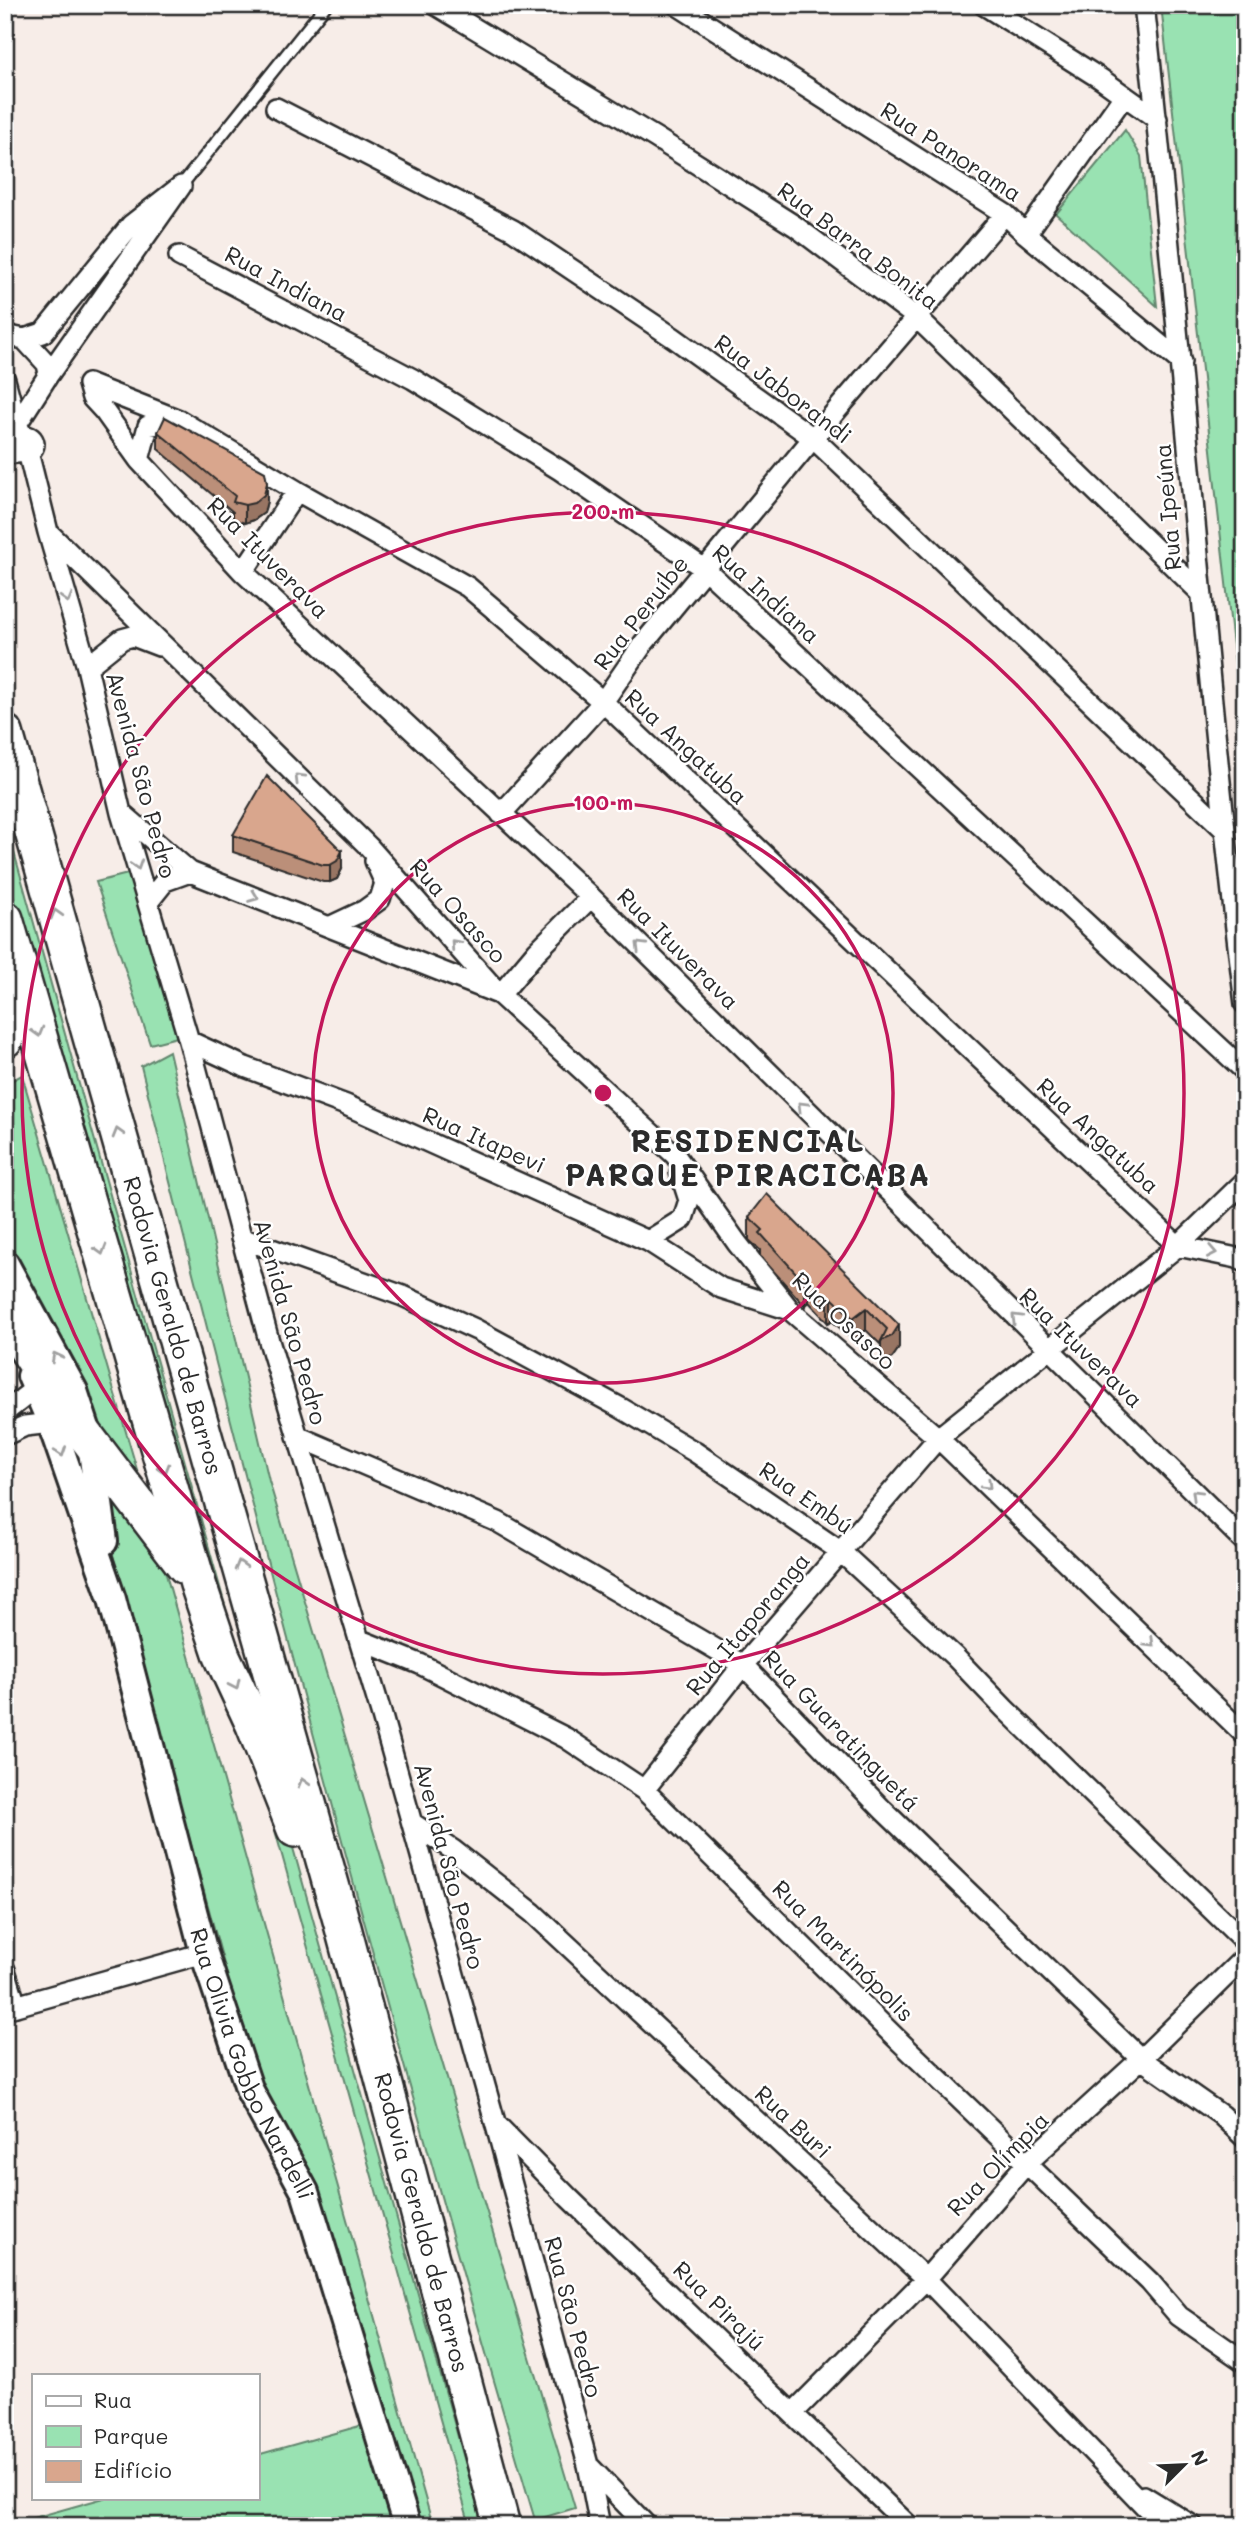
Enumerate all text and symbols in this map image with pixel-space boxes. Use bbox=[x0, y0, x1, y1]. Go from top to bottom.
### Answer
street label: Rua Panorama bbox=[875, 94, 1028, 208]
street label: Rua Barra Bonita bbox=[772, 175, 945, 316]
street label: Rua Indiana bbox=[220, 238, 353, 328]
street label: Rua Jaborandi bbox=[709, 327, 858, 450]
street label: Rua Ipeúna bbox=[1147, 442, 1187, 572]
street label: Rua Ituverava bbox=[201, 490, 336, 625]
text: 200 m bbox=[572, 497, 634, 524]
street label: Rua Indiana bbox=[707, 537, 827, 650]
street label: Rua Peruíbe bbox=[586, 549, 694, 676]
one-way arrow bbox=[59, 591, 73, 603]
street label: Avenida São Pedro bbox=[100, 668, 184, 881]
street label: Rua Angatuba bbox=[619, 682, 754, 811]
one-way arrow bbox=[294, 774, 307, 787]
text: 100 m bbox=[573, 788, 633, 815]
street label: Rua Osasco bbox=[404, 852, 514, 969]
one-way arrow bbox=[129, 858, 144, 870]
street label: Rua Ituverava bbox=[611, 881, 746, 1016]
one-way arrow bbox=[248, 888, 260, 902]
one-way arrow bbox=[50, 909, 65, 921]
one-way arrow bbox=[451, 939, 463, 952]
one-way arrow bbox=[636, 942, 649, 955]
one-way arrow bbox=[29, 1025, 44, 1037]
street label: Rua Angatuba bbox=[1031, 1071, 1166, 1200]
centre of rings bbox=[591, 1081, 615, 1105]
street label: Rua Itapevi bbox=[418, 1099, 550, 1179]
one-way arrow bbox=[797, 1102, 810, 1115]
district label: RESIDENCIAL PARQUE PIRACICABA bbox=[565, 1120, 931, 1194]
one-way arrow bbox=[112, 1128, 127, 1140]
street label: Rodovia Geraldo de Barros bbox=[117, 1173, 230, 1478]
street label: Avenida São Pedro bbox=[247, 1216, 335, 1428]
one-way arrow bbox=[93, 1244, 107, 1256]
one-way arrow bbox=[1206, 1244, 1218, 1259]
street label: Rua Osasco bbox=[787, 1265, 903, 1376]
street label: Rua Ituverava bbox=[1014, 1281, 1150, 1414]
one-way arrow bbox=[1011, 1314, 1024, 1327]
one-way arrow bbox=[50, 1352, 64, 1364]
one-way arrow bbox=[53, 1446, 67, 1458]
street label: Rua Embú bbox=[754, 1454, 859, 1540]
one-way arrow bbox=[156, 1462, 171, 1474]
one-way arrow bbox=[979, 1477, 992, 1490]
one-way arrow bbox=[1191, 1490, 1204, 1503]
street label: Rua Itaporanga bbox=[679, 1546, 816, 1701]
one-way arrow bbox=[234, 1559, 249, 1571]
one-way arrow bbox=[1142, 1635, 1155, 1648]
street label: Rua Guaratinguetá bbox=[757, 1643, 927, 1817]
one-way arrow bbox=[227, 1677, 241, 1690]
street label: Avenida São Pedro bbox=[408, 1759, 492, 1972]
one-way arrow bbox=[296, 1778, 311, 1790]
street label: Rua Martinópolis bbox=[766, 1873, 921, 2028]
street label: Rua Olivia Gobbo Nardelli bbox=[184, 1924, 322, 2202]
street label: Rodovia Geraldo de Barros bbox=[368, 2069, 477, 2376]
street label: Rua Buri bbox=[749, 2078, 838, 2164]
street label: Rua Olímpia bbox=[940, 2105, 1055, 2222]
street label: Rua São Pedro bbox=[538, 2233, 610, 2400]
street label: Rua Pirajú bbox=[667, 2254, 772, 2356]
legend bbox=[32, 2374, 259, 2500]
text: Rua bbox=[94, 2386, 132, 2413]
text: Parque bbox=[94, 2422, 168, 2449]
north arrow bbox=[1148, 2430, 1218, 2500]
text: N bbox=[1186, 2446, 1214, 2470]
text: Edifício bbox=[94, 2456, 172, 2483]

